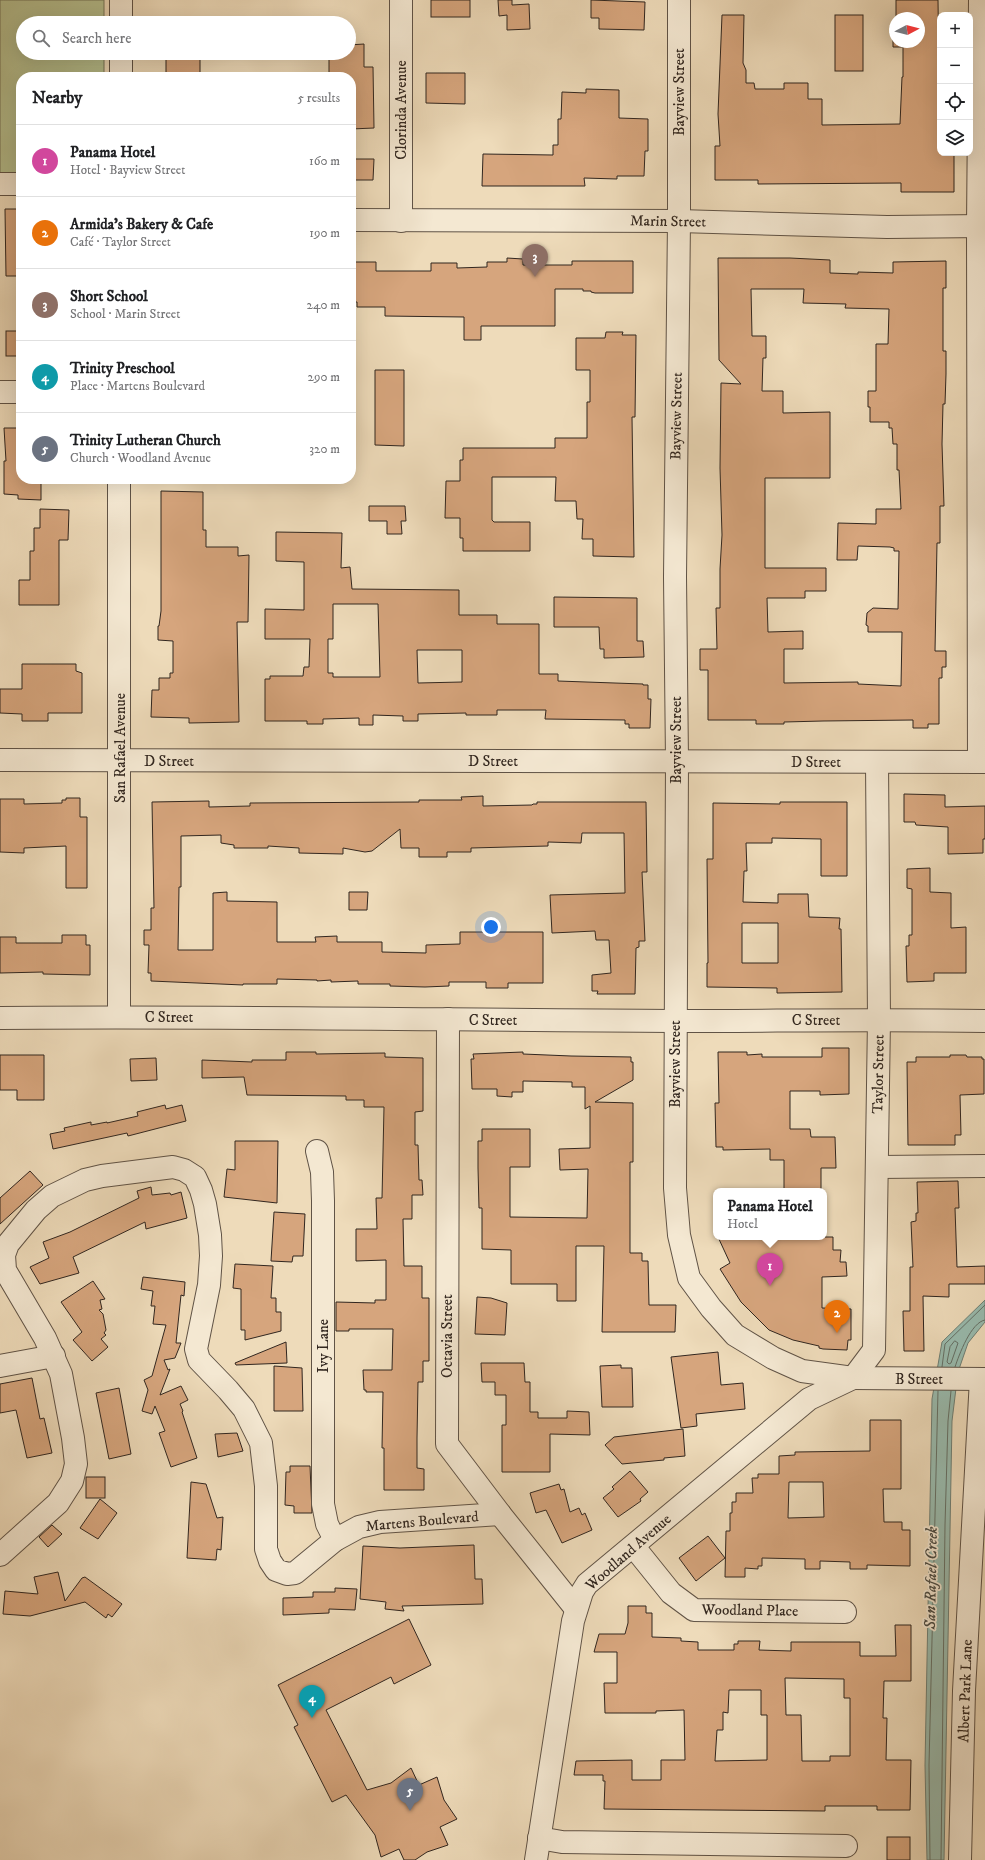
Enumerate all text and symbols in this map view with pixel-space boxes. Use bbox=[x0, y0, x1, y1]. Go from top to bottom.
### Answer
north arrow bbox=[889, 12, 925, 48]
map controls bbox=[937, 12, 973, 156]
button: + bbox=[937, 12, 973, 48]
search box bbox=[16, 16, 356, 60]
icon: search bbox=[30, 27, 52, 49]
text: Search here bbox=[62, 29, 131, 48]
street label: Bayview Street bbox=[670, 48, 689, 136]
button: − bbox=[937, 48, 973, 84]
street label: Clorinda Avenue bbox=[392, 60, 411, 160]
button: locate bbox=[937, 84, 973, 120]
text: Nearby bbox=[32, 87, 82, 109]
text: 5 results bbox=[298, 90, 340, 106]
button: layers bbox=[937, 120, 973, 156]
text: Panama Hotel bbox=[70, 143, 155, 162]
text: 1 bbox=[43, 153, 47, 169]
text: 160 m bbox=[309, 153, 340, 169]
text: Hotel · Bayview Street bbox=[70, 162, 185, 178]
street label: Marin Street bbox=[630, 211, 706, 232]
text: Armida's Bakery & Cafe bbox=[70, 215, 213, 234]
text: 2 bbox=[42, 225, 48, 241]
text: 190 m bbox=[309, 225, 340, 241]
text: Café · Taylor Street bbox=[70, 234, 171, 250]
pin: 3 bbox=[522, 244, 548, 277]
text: Short School bbox=[70, 287, 148, 306]
text: 3 bbox=[43, 297, 47, 313]
text: 240 m bbox=[307, 297, 340, 313]
text: School · Marin Street bbox=[70, 306, 180, 322]
text: Trinity Preschool bbox=[70, 359, 175, 378]
text: 4 bbox=[41, 369, 49, 385]
text: 290 m bbox=[308, 369, 340, 385]
street label: Bayview Street bbox=[666, 372, 687, 460]
text: Place · Martens Boulevard bbox=[70, 378, 205, 394]
text: Trinity Lutheran Church bbox=[70, 431, 221, 450]
text: 5 bbox=[42, 441, 48, 457]
text: 320 m bbox=[309, 441, 340, 457]
text: Church · Woodland Avenue bbox=[70, 450, 211, 466]
street label: San Rafael Avenue bbox=[111, 693, 130, 803]
street label: Bayview Street bbox=[667, 696, 686, 784]
street label: D Street bbox=[144, 752, 194, 771]
street label: D Street bbox=[468, 752, 518, 771]
street label: D Street bbox=[791, 753, 841, 772]
your location bbox=[481, 917, 501, 937]
street label: C Street bbox=[145, 1008, 194, 1027]
street label: C Street bbox=[469, 1011, 518, 1030]
street label: C Street bbox=[792, 1011, 841, 1030]
street label: Bayview Street bbox=[666, 1020, 685, 1108]
street label: Taylor Street bbox=[868, 1034, 889, 1114]
popup bbox=[713, 1188, 827, 1240]
text: Panama Hotel bbox=[727, 1197, 813, 1216]
text: Hotel bbox=[727, 1216, 758, 1232]
pin: 1 bbox=[757, 1253, 783, 1286]
street label: Octavia Street bbox=[438, 1294, 457, 1378]
pin: 2 bbox=[824, 1300, 850, 1333]
street label: Ivy Lane bbox=[314, 1319, 333, 1373]
street label: B Street bbox=[895, 1370, 943, 1389]
street label: Martens Boulevard bbox=[365, 1507, 480, 1536]
street label: Woodland Avenue bbox=[581, 1510, 675, 1596]
water label: San Rafael Creek bbox=[920, 1526, 942, 1631]
street label: Woodland Place bbox=[701, 1600, 798, 1621]
street label: Albert Park Lane bbox=[954, 1639, 977, 1743]
pin: 4 bbox=[299, 1685, 325, 1718]
pin: 5 bbox=[397, 1778, 423, 1811]

